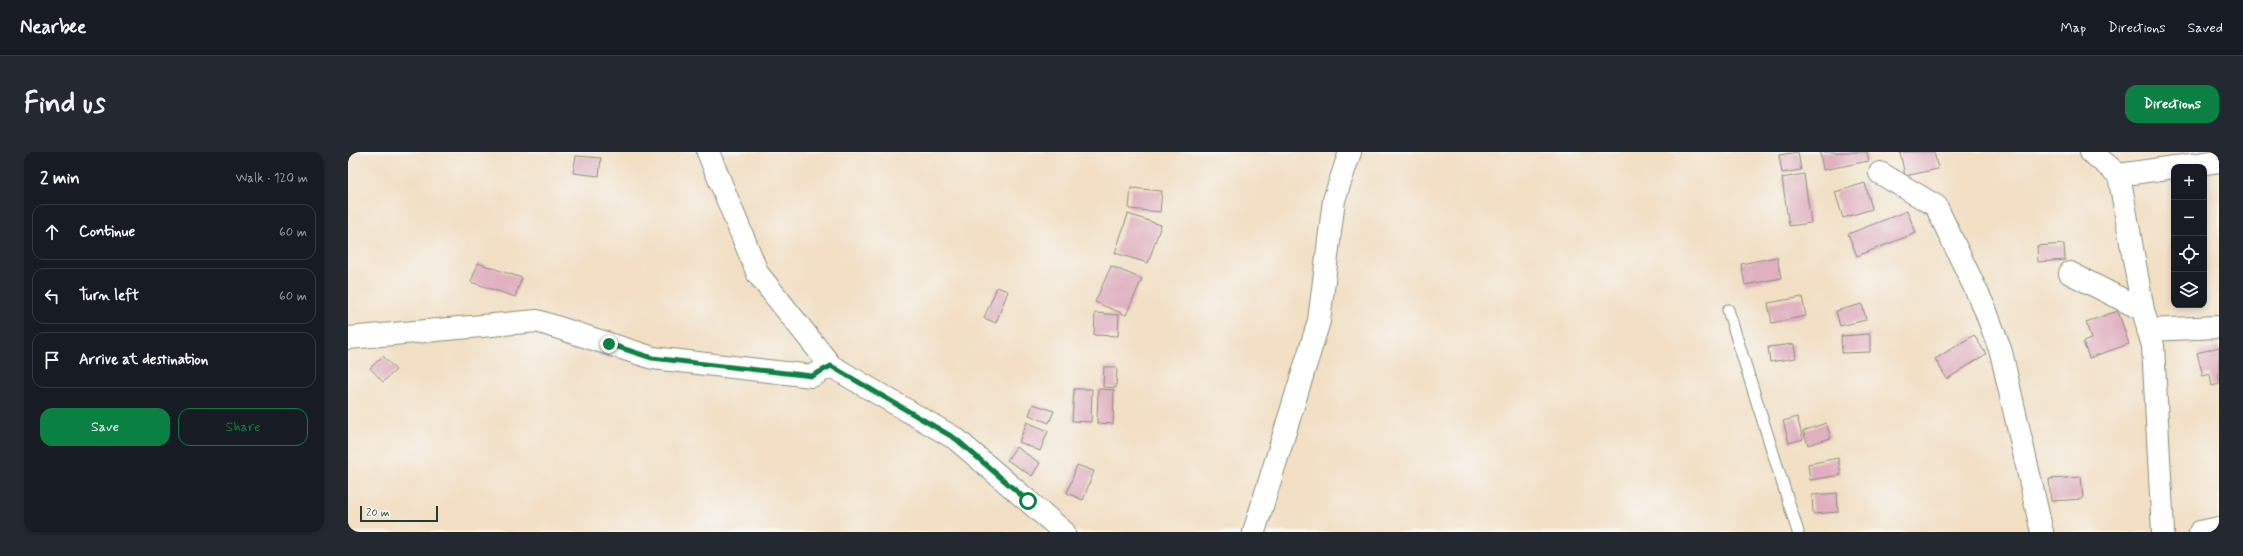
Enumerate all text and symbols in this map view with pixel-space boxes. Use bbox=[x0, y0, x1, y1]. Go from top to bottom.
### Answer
text: Nearbee bbox=[20, 15, 86, 40]
text: Map bbox=[2060, 19, 2086, 37]
text: Directions bbox=[2108, 19, 2166, 37]
text: Saved bbox=[2188, 19, 2223, 37]
button: Directions bbox=[2125, 85, 2219, 123]
text: Find us bbox=[24, 86, 105, 123]
map controls bbox=[2171, 164, 2207, 308]
button: + bbox=[2171, 164, 2207, 200]
text: 2 min bbox=[40, 167, 80, 189]
text: Walk · 120 m bbox=[236, 170, 308, 187]
button: − bbox=[2171, 200, 2207, 236]
icon: ahead bbox=[41, 221, 63, 243]
text: Continue bbox=[79, 222, 135, 242]
text: 60 m bbox=[279, 224, 307, 241]
button: locate bbox=[2171, 236, 2207, 272]
button: layers bbox=[2171, 272, 2207, 308]
icon: left bbox=[41, 285, 63, 307]
text: Turn left bbox=[79, 286, 139, 306]
text: 60 m bbox=[279, 288, 307, 305]
route end bbox=[600, 335, 618, 353]
icon: arrive bbox=[41, 349, 63, 371]
text: Arrive at destination bbox=[79, 350, 208, 370]
button: Save bbox=[40, 408, 170, 446]
button: Share bbox=[178, 408, 308, 446]
route start bbox=[1019, 492, 1037, 510]
scale bar bbox=[360, 504, 438, 523]
text: 20 m bbox=[366, 506, 389, 520]

